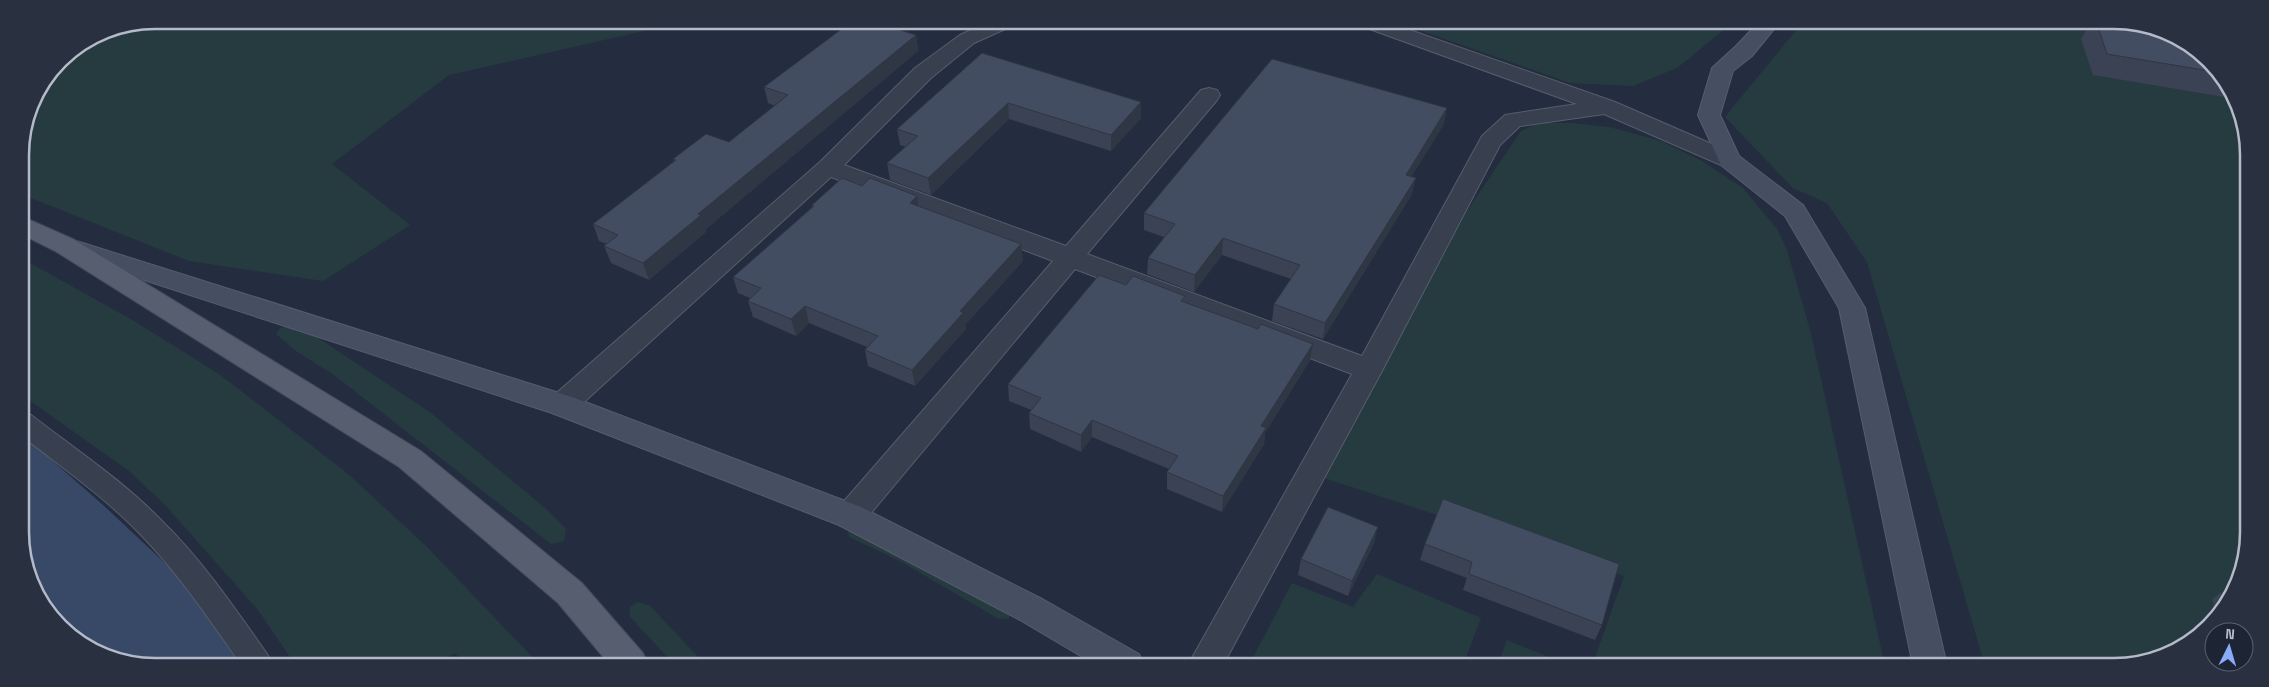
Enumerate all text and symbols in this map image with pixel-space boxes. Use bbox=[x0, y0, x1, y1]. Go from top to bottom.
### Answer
north arrow bbox=[2204, 622, 2254, 672]
text: N bbox=[2225, 625, 2236, 643]

